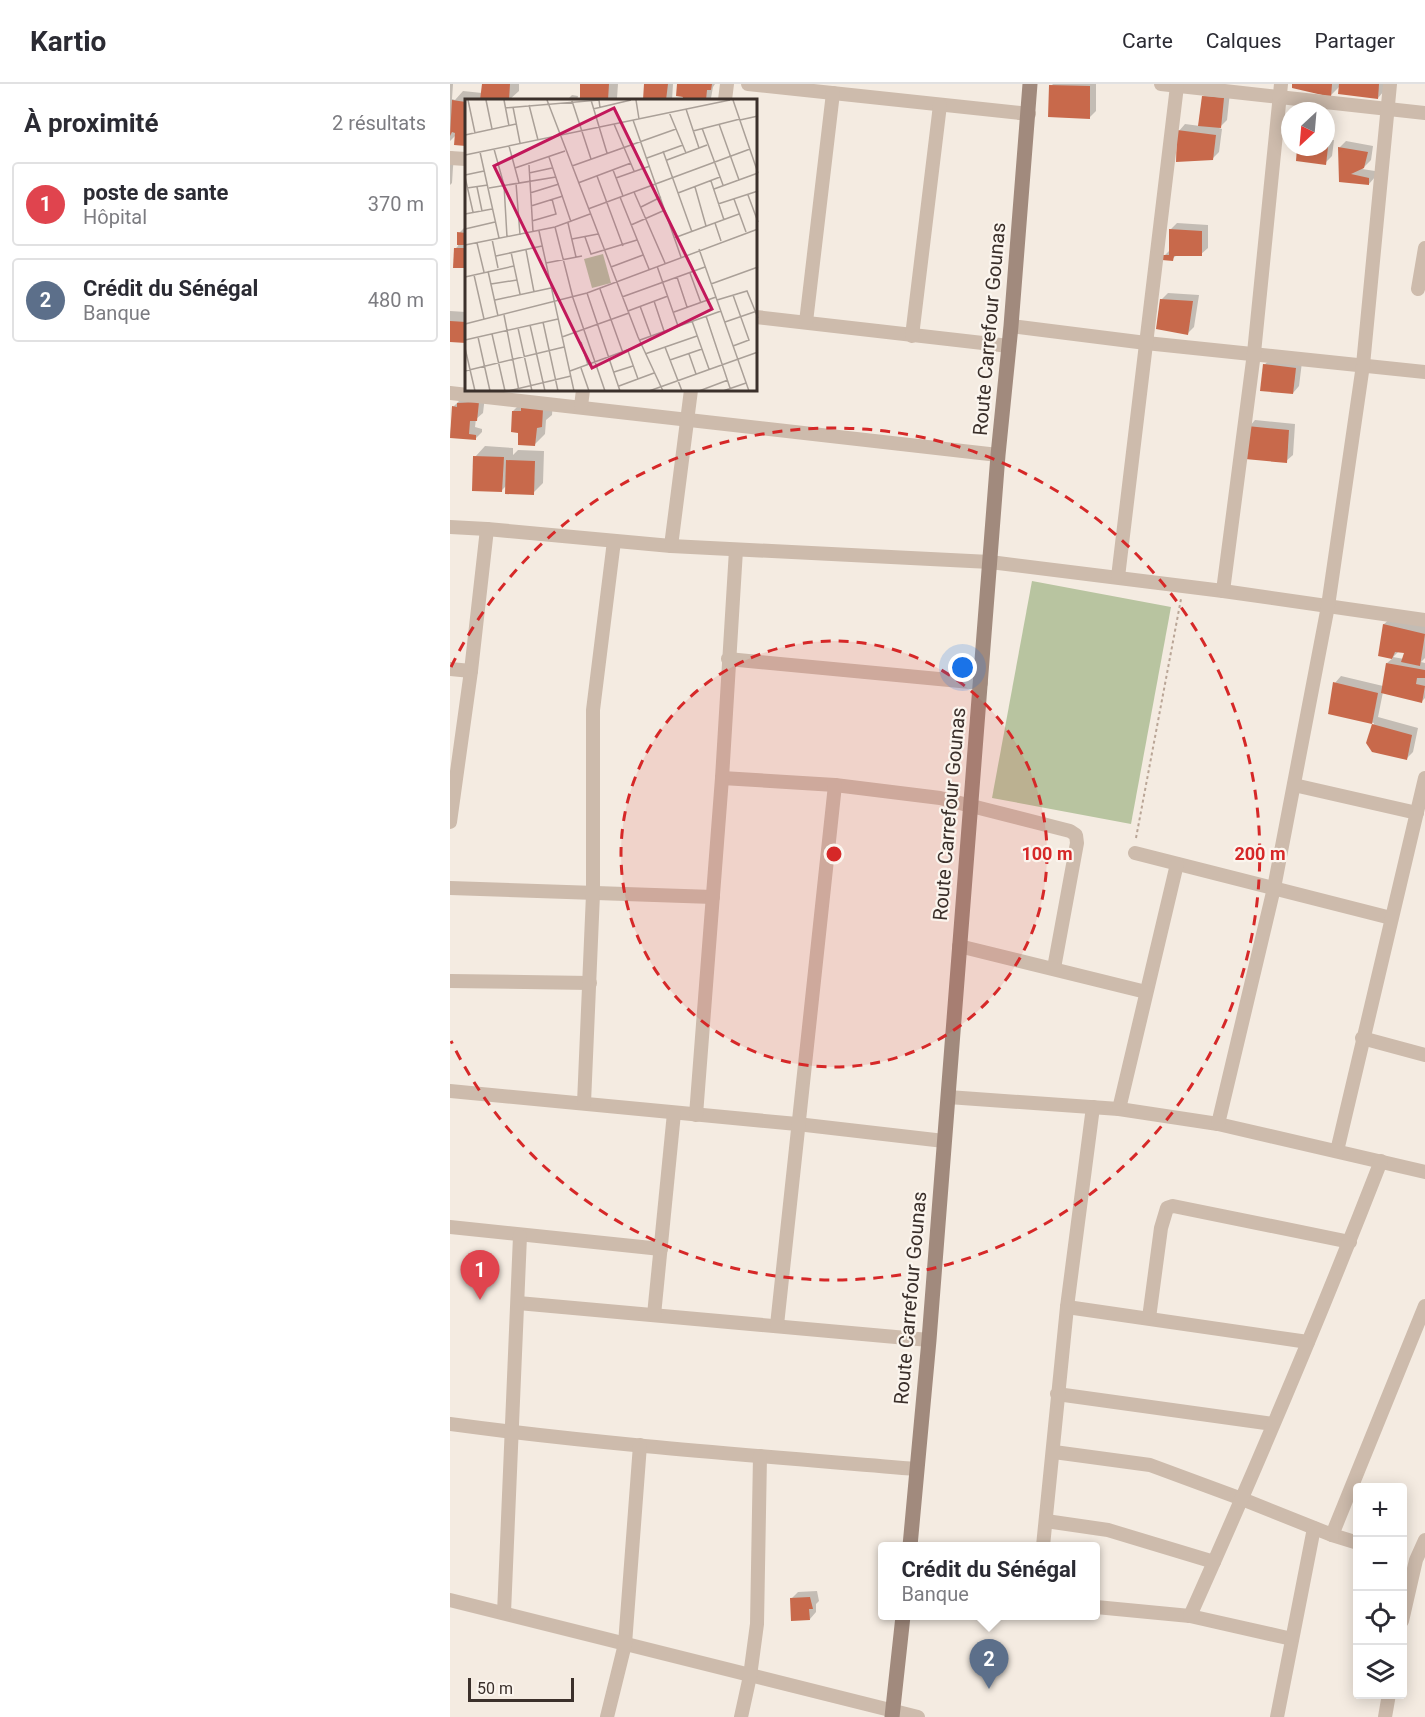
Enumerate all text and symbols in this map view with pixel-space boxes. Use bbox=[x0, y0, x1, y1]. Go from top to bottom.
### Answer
text: Kartio bbox=[30, 25, 106, 58]
text: Carte bbox=[1122, 29, 1173, 53]
text: Calques bbox=[1206, 29, 1281, 53]
text: Partager bbox=[1314, 29, 1395, 53]
inset map bbox=[465, 99, 758, 392]
north arrow bbox=[1281, 102, 1335, 156]
text: À proximité bbox=[24, 108, 158, 138]
text: 2 résultats bbox=[332, 111, 426, 135]
text: poste de sante bbox=[83, 180, 228, 205]
text: 1 bbox=[40, 192, 51, 216]
text: 370 m bbox=[368, 192, 424, 216]
text: Hôpital bbox=[83, 205, 147, 229]
street label: Route Carrefour Gounas bbox=[968, 221, 1010, 437]
text: Crédit du Sénégal bbox=[83, 276, 258, 301]
text: 2 bbox=[40, 288, 51, 312]
text: 480 m bbox=[368, 288, 424, 312]
text: Banque bbox=[83, 301, 150, 325]
your location bbox=[948, 653, 977, 682]
street label: Route Carrefour Gounas bbox=[928, 706, 970, 922]
text: 100 m bbox=[1021, 843, 1073, 864]
text: 200 m bbox=[1234, 843, 1286, 864]
centre of rings bbox=[824, 844, 844, 864]
street label: Route Carrefour Gounas bbox=[889, 1190, 931, 1406]
pin: 1 bbox=[460, 1250, 500, 1300]
map controls bbox=[1353, 1483, 1407, 1699]
button: + bbox=[1353, 1483, 1407, 1537]
button: − bbox=[1353, 1537, 1407, 1591]
popup bbox=[878, 1542, 1100, 1620]
text: Crédit du Sénégal bbox=[901, 1557, 1077, 1582]
text: Banque bbox=[901, 1582, 969, 1606]
button: locate bbox=[1353, 1591, 1407, 1645]
pin: 2 bbox=[970, 1640, 1008, 1689]
button: layers bbox=[1353, 1645, 1407, 1699]
scale bar bbox=[468, 1675, 574, 1702]
text: 50 m bbox=[477, 1679, 513, 1698]

